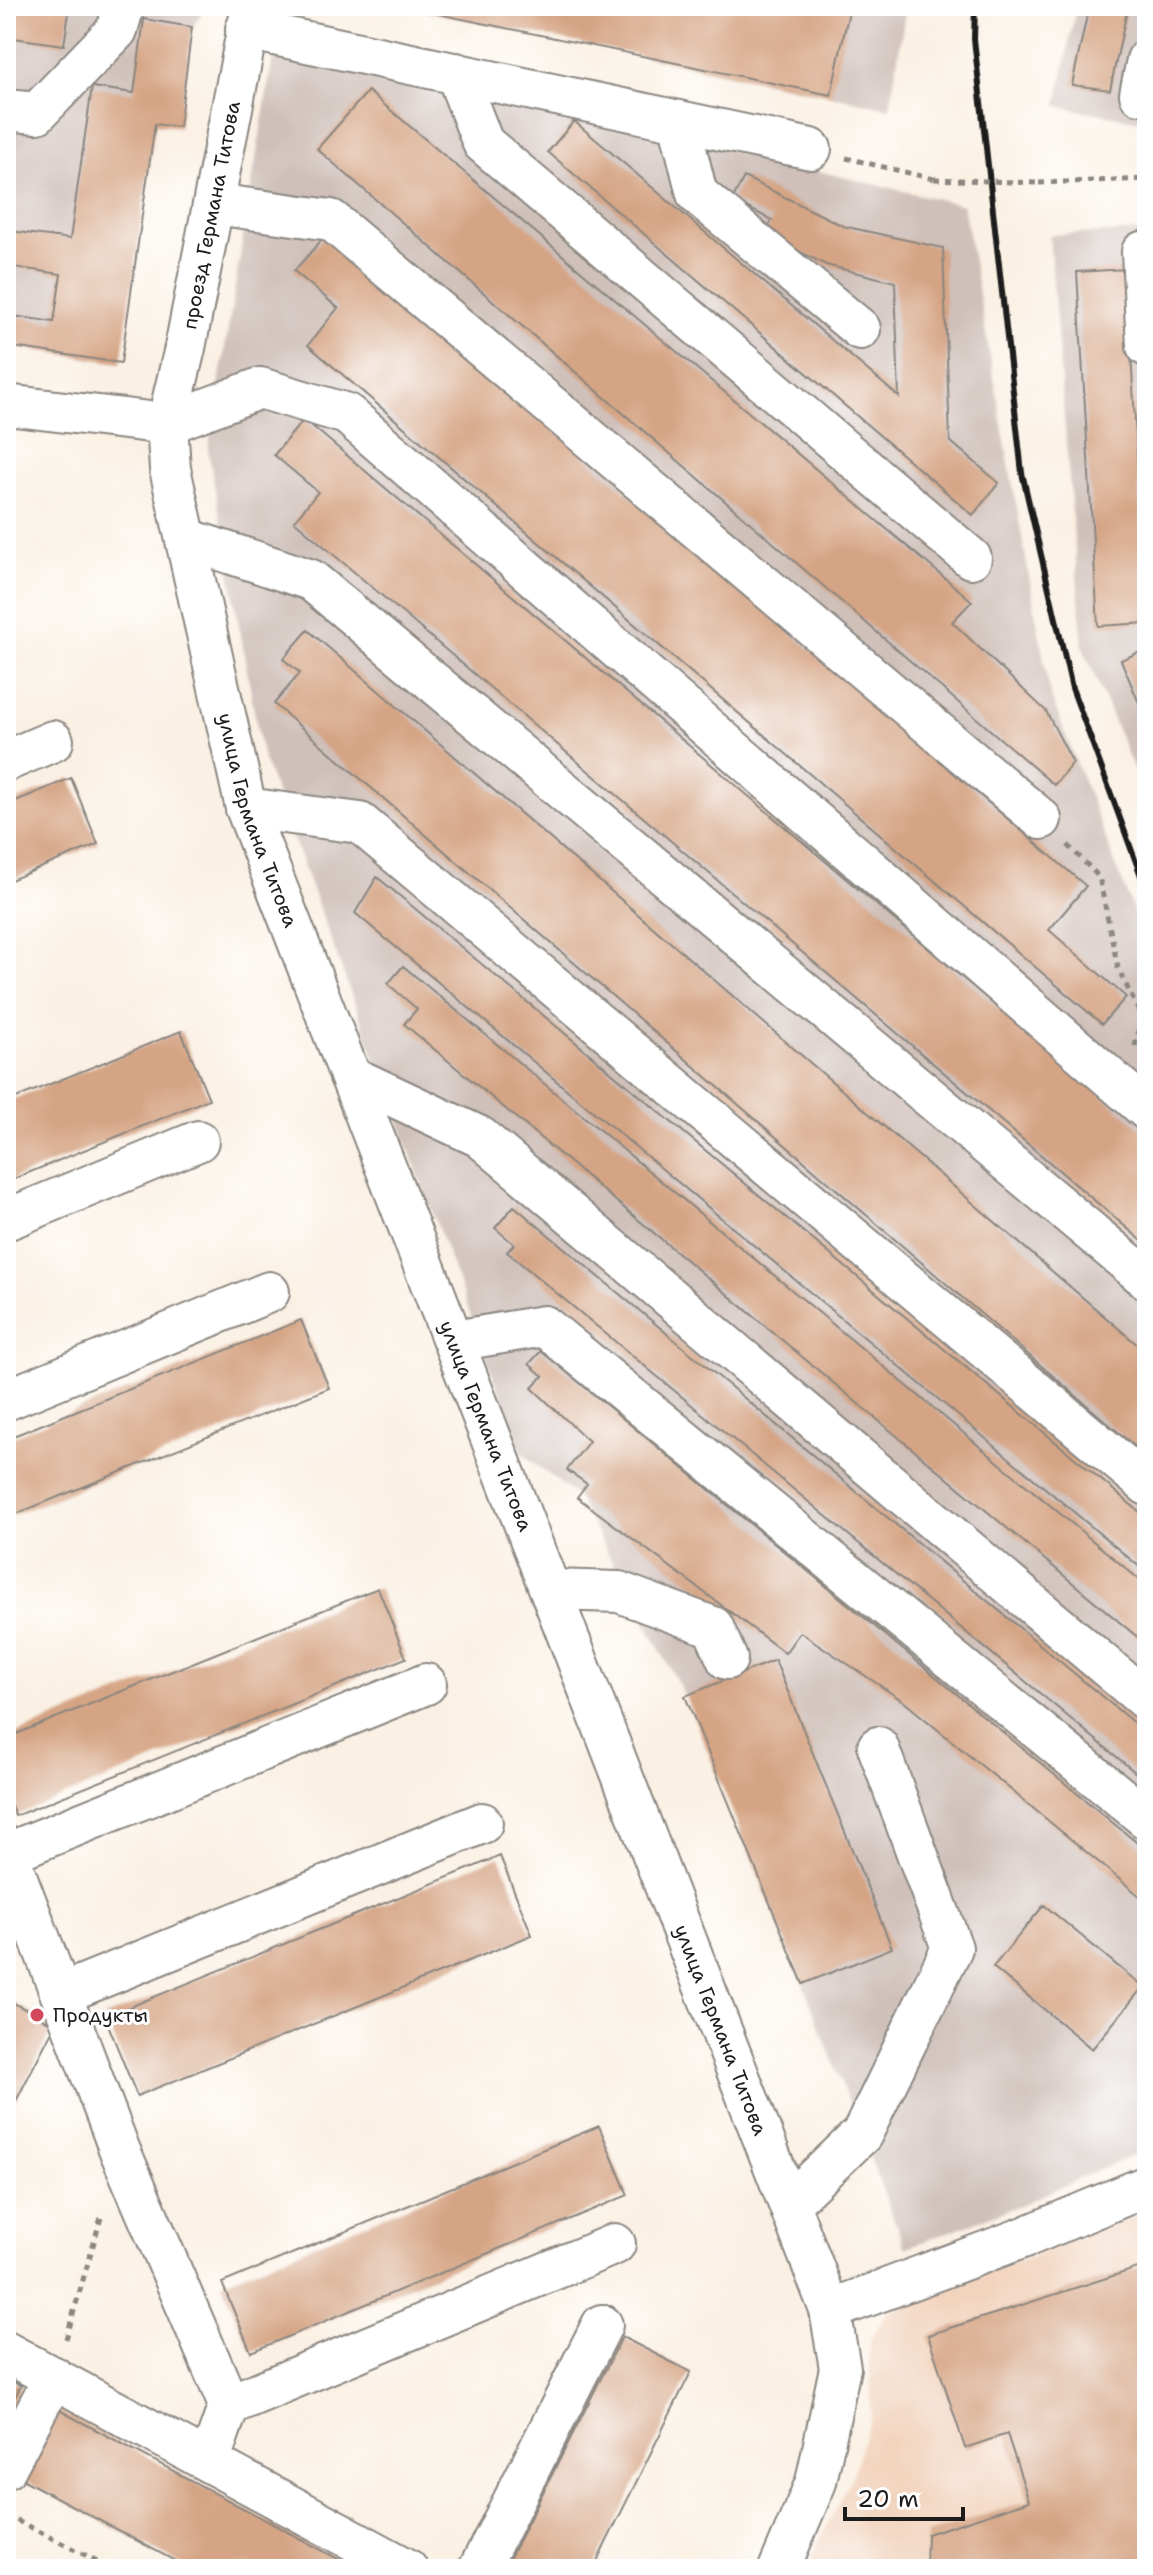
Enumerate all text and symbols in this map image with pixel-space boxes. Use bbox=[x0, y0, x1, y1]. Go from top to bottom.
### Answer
street label: проезд Германа Титова bbox=[176, 98, 246, 331]
street label: улица Германа Титова bbox=[212, 710, 304, 932]
street label: улица Германа Титова bbox=[434, 1317, 539, 1535]
street label: улица Германа Титова bbox=[668, 1921, 774, 2139]
place label: Продукты bbox=[53, 2002, 148, 2028]
marker: Продукты bbox=[28, 2006, 46, 2024]
scale bar bbox=[845, 2471, 963, 2521]
text: 20 m bbox=[857, 2483, 919, 2515]

